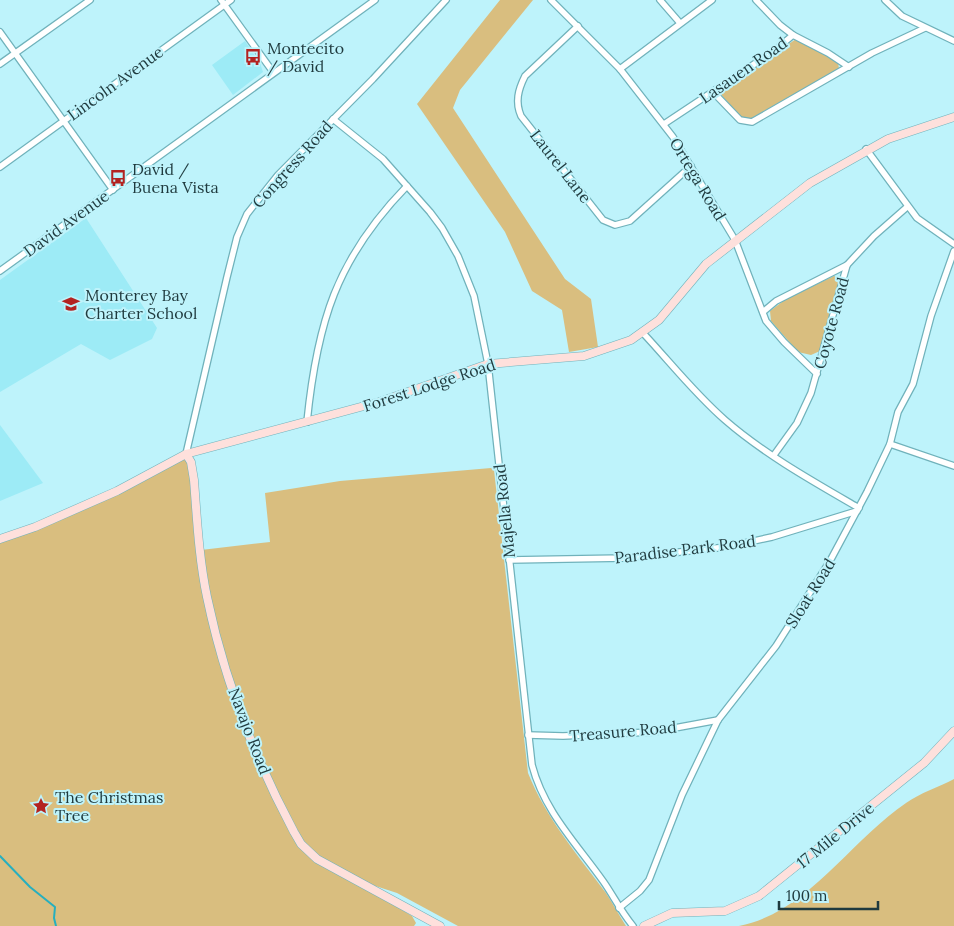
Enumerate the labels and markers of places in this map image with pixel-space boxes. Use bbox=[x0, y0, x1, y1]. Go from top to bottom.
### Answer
place label: Montecito / David bbox=[267, 38, 344, 77]
bus stop icon: Montecito / David bbox=[243, 47, 263, 67]
place label: David / Buena Vista bbox=[132, 159, 219, 197]
bus stop icon: David / Buena Vista bbox=[108, 168, 128, 188]
place label: Monterey Bay Charter School bbox=[85, 285, 197, 323]
school or university icon: Monterey Bay Charter School bbox=[61, 294, 81, 314]
place label: The Christmas Tree bbox=[55, 787, 163, 825]
place icon: The Christmas Tree bbox=[31, 796, 51, 816]

